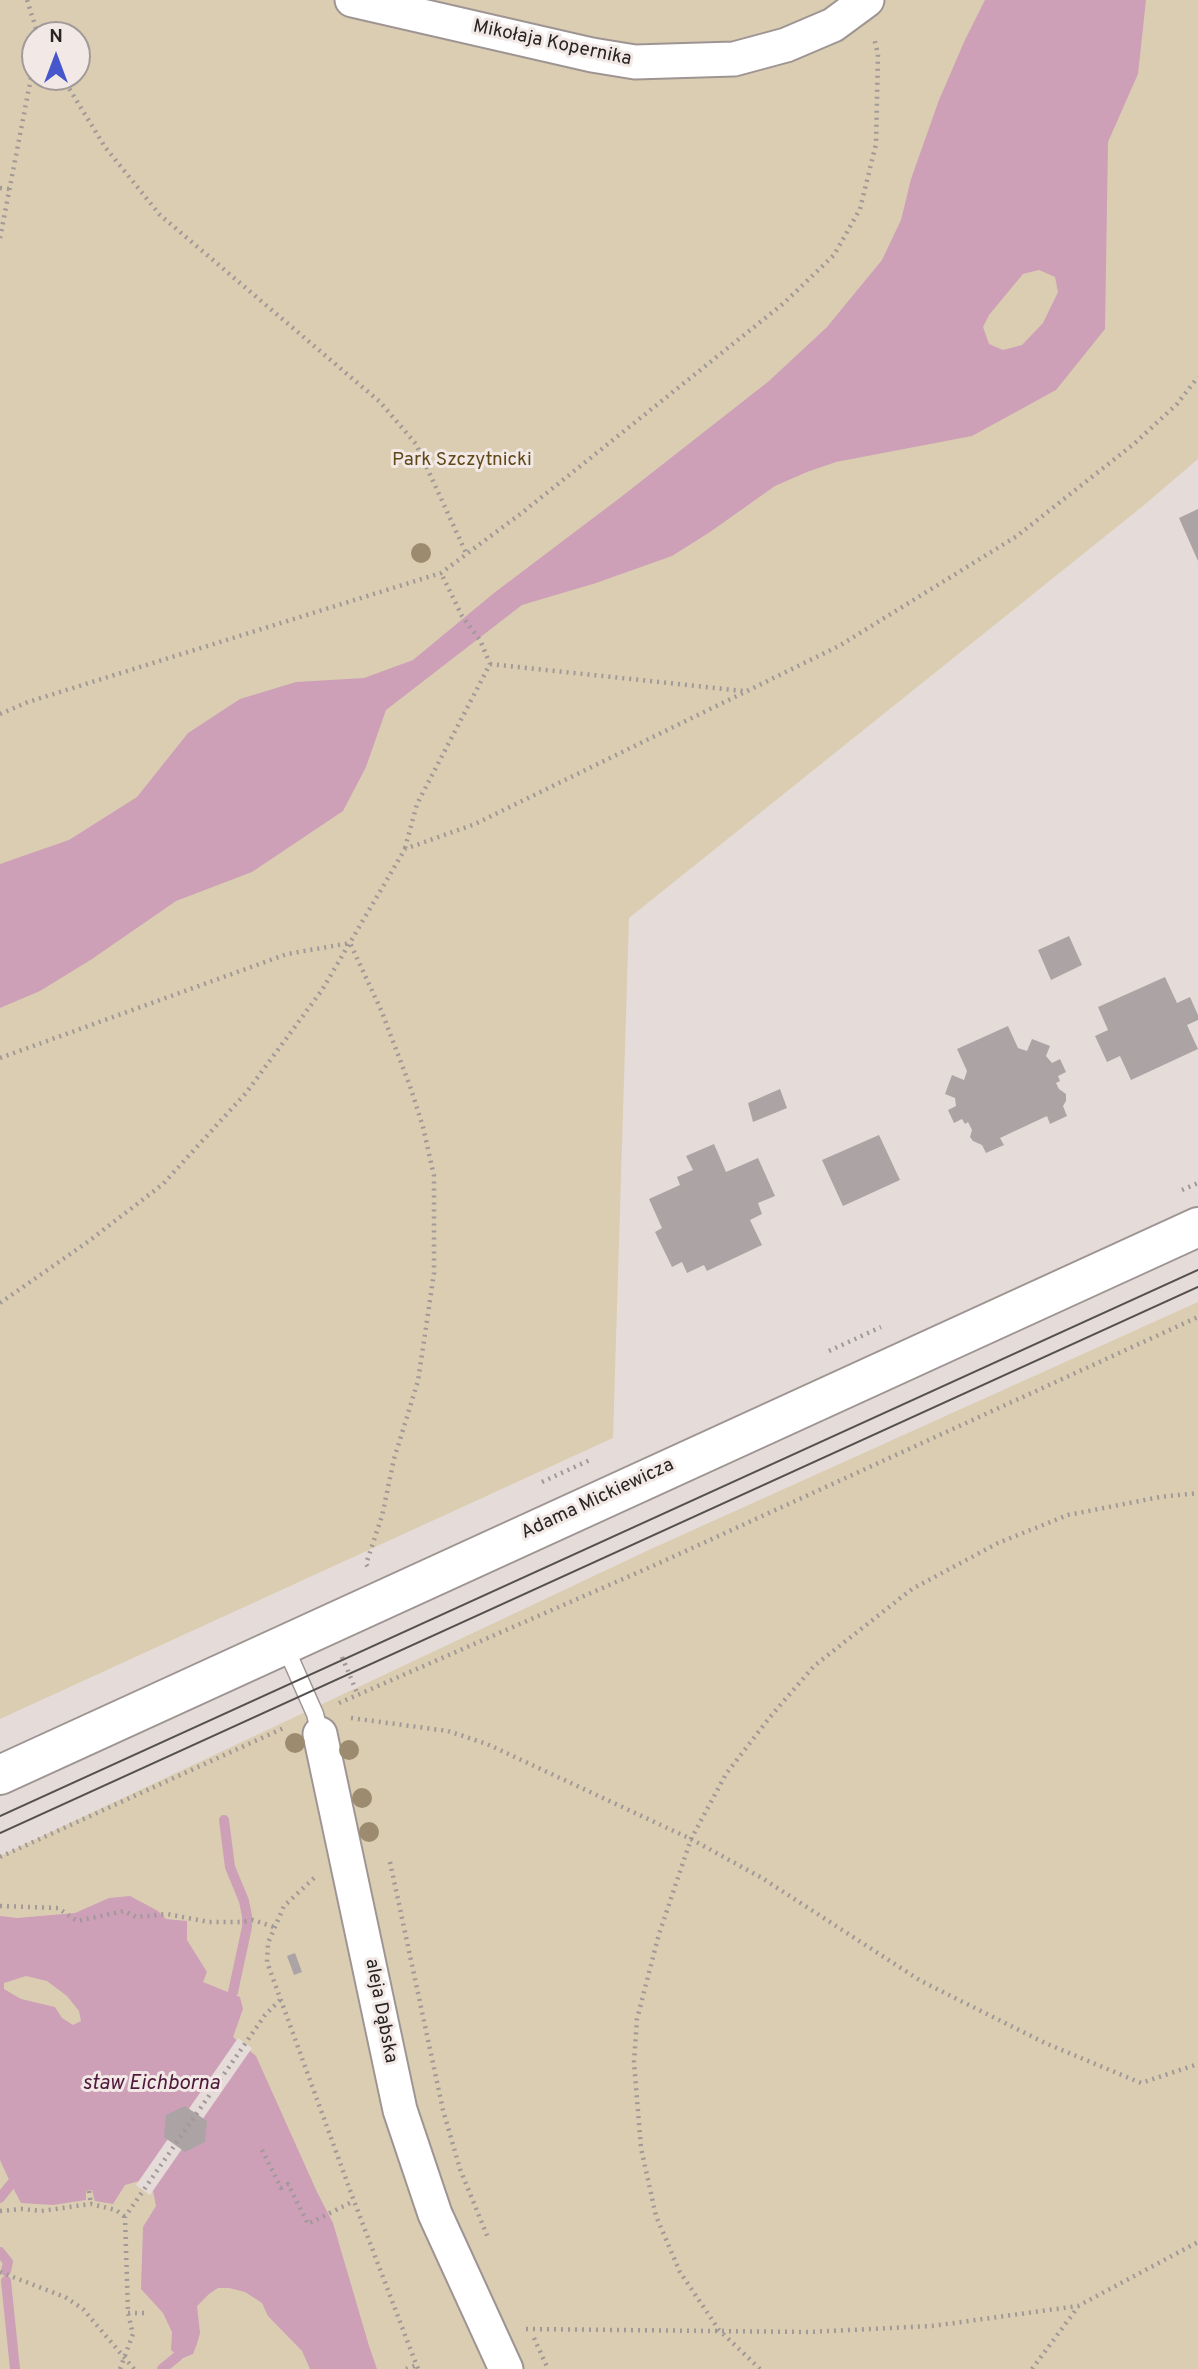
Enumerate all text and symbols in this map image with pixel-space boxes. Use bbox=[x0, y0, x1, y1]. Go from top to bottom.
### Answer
street label: Mikołaja Kopernika bbox=[471, 16, 633, 72]
north arrow bbox=[21, 21, 91, 91]
text: N bbox=[49, 25, 63, 49]
park label: Park Szczytnicki bbox=[392, 450, 532, 472]
street label: Adama Mickiewicza bbox=[518, 1455, 678, 1545]
street label: aleja Dąbska bbox=[359, 1957, 401, 2065]
water label: staw Eichborna bbox=[82, 2072, 220, 2098]

